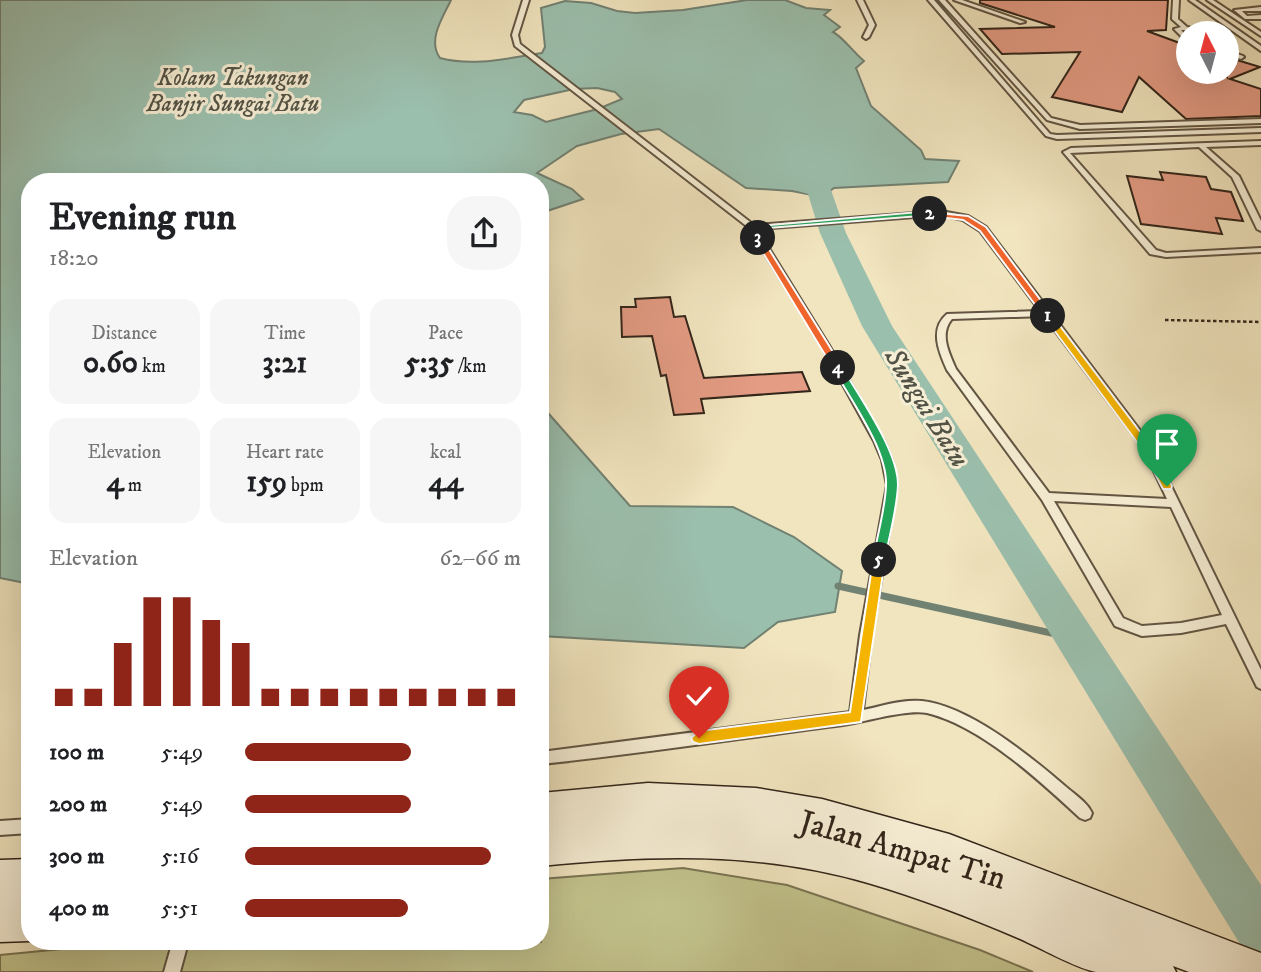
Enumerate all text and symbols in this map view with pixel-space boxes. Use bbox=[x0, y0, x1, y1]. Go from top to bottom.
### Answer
north arrow bbox=[1176, 21, 1239, 84]
map controls bbox=[1176, 21, 1239, 84]
water label: Kolam Takungan Banjir Sungai Batu bbox=[146, 64, 319, 119]
text: Evening run bbox=[49, 194, 236, 242]
button: share bbox=[447, 196, 521, 270]
pin: 2 bbox=[912, 196, 948, 232]
text: 2 bbox=[925, 202, 934, 225]
pin: 3 bbox=[740, 220, 776, 256]
text: 3 bbox=[754, 226, 761, 249]
text: 18:20 bbox=[49, 244, 99, 273]
pin: 1 bbox=[1030, 298, 1066, 334]
text: 1 bbox=[1044, 304, 1051, 327]
text: Distance bbox=[92, 322, 157, 345]
text: Time bbox=[264, 322, 306, 345]
text: Pace bbox=[428, 322, 463, 345]
water label: Sungai Batu bbox=[876, 341, 977, 474]
text: 0.60 bbox=[83, 345, 138, 382]
text: 3:21 bbox=[263, 345, 307, 382]
text: 5:35 bbox=[405, 345, 454, 382]
pin: 4 bbox=[820, 350, 856, 386]
text: km bbox=[138, 355, 166, 378]
text: /km bbox=[454, 355, 487, 378]
text: 4 bbox=[832, 356, 843, 379]
pin bbox=[1137, 414, 1197, 486]
icon: arrive bbox=[1148, 425, 1186, 463]
text: Elevation bbox=[88, 441, 161, 464]
text: Heart rate bbox=[246, 441, 324, 464]
text: kcal bbox=[430, 441, 461, 464]
text: 4 bbox=[107, 464, 124, 501]
text: 159 bbox=[246, 464, 287, 501]
text: 44 bbox=[428, 464, 463, 501]
text: m bbox=[124, 474, 142, 497]
text: bpm bbox=[287, 474, 324, 497]
pin: 5 bbox=[862, 542, 896, 578]
text: Elevation bbox=[49, 544, 138, 573]
text: 62–66 m bbox=[439, 544, 521, 573]
text: 5 bbox=[874, 548, 883, 571]
pin bbox=[669, 666, 729, 738]
icon: check bbox=[680, 677, 718, 715]
text: 100 m bbox=[49, 738, 104, 767]
text: 5:49 bbox=[161, 738, 203, 767]
text: 200 m bbox=[49, 790, 107, 819]
text: 5:49 bbox=[161, 790, 203, 819]
street label: Jalan Ampat Tin bbox=[792, 802, 1010, 900]
text: 300 m bbox=[49, 842, 105, 871]
text: 5:16 bbox=[161, 842, 199, 871]
text: 400 m bbox=[49, 894, 109, 923]
text: 5:51 bbox=[161, 894, 198, 923]

